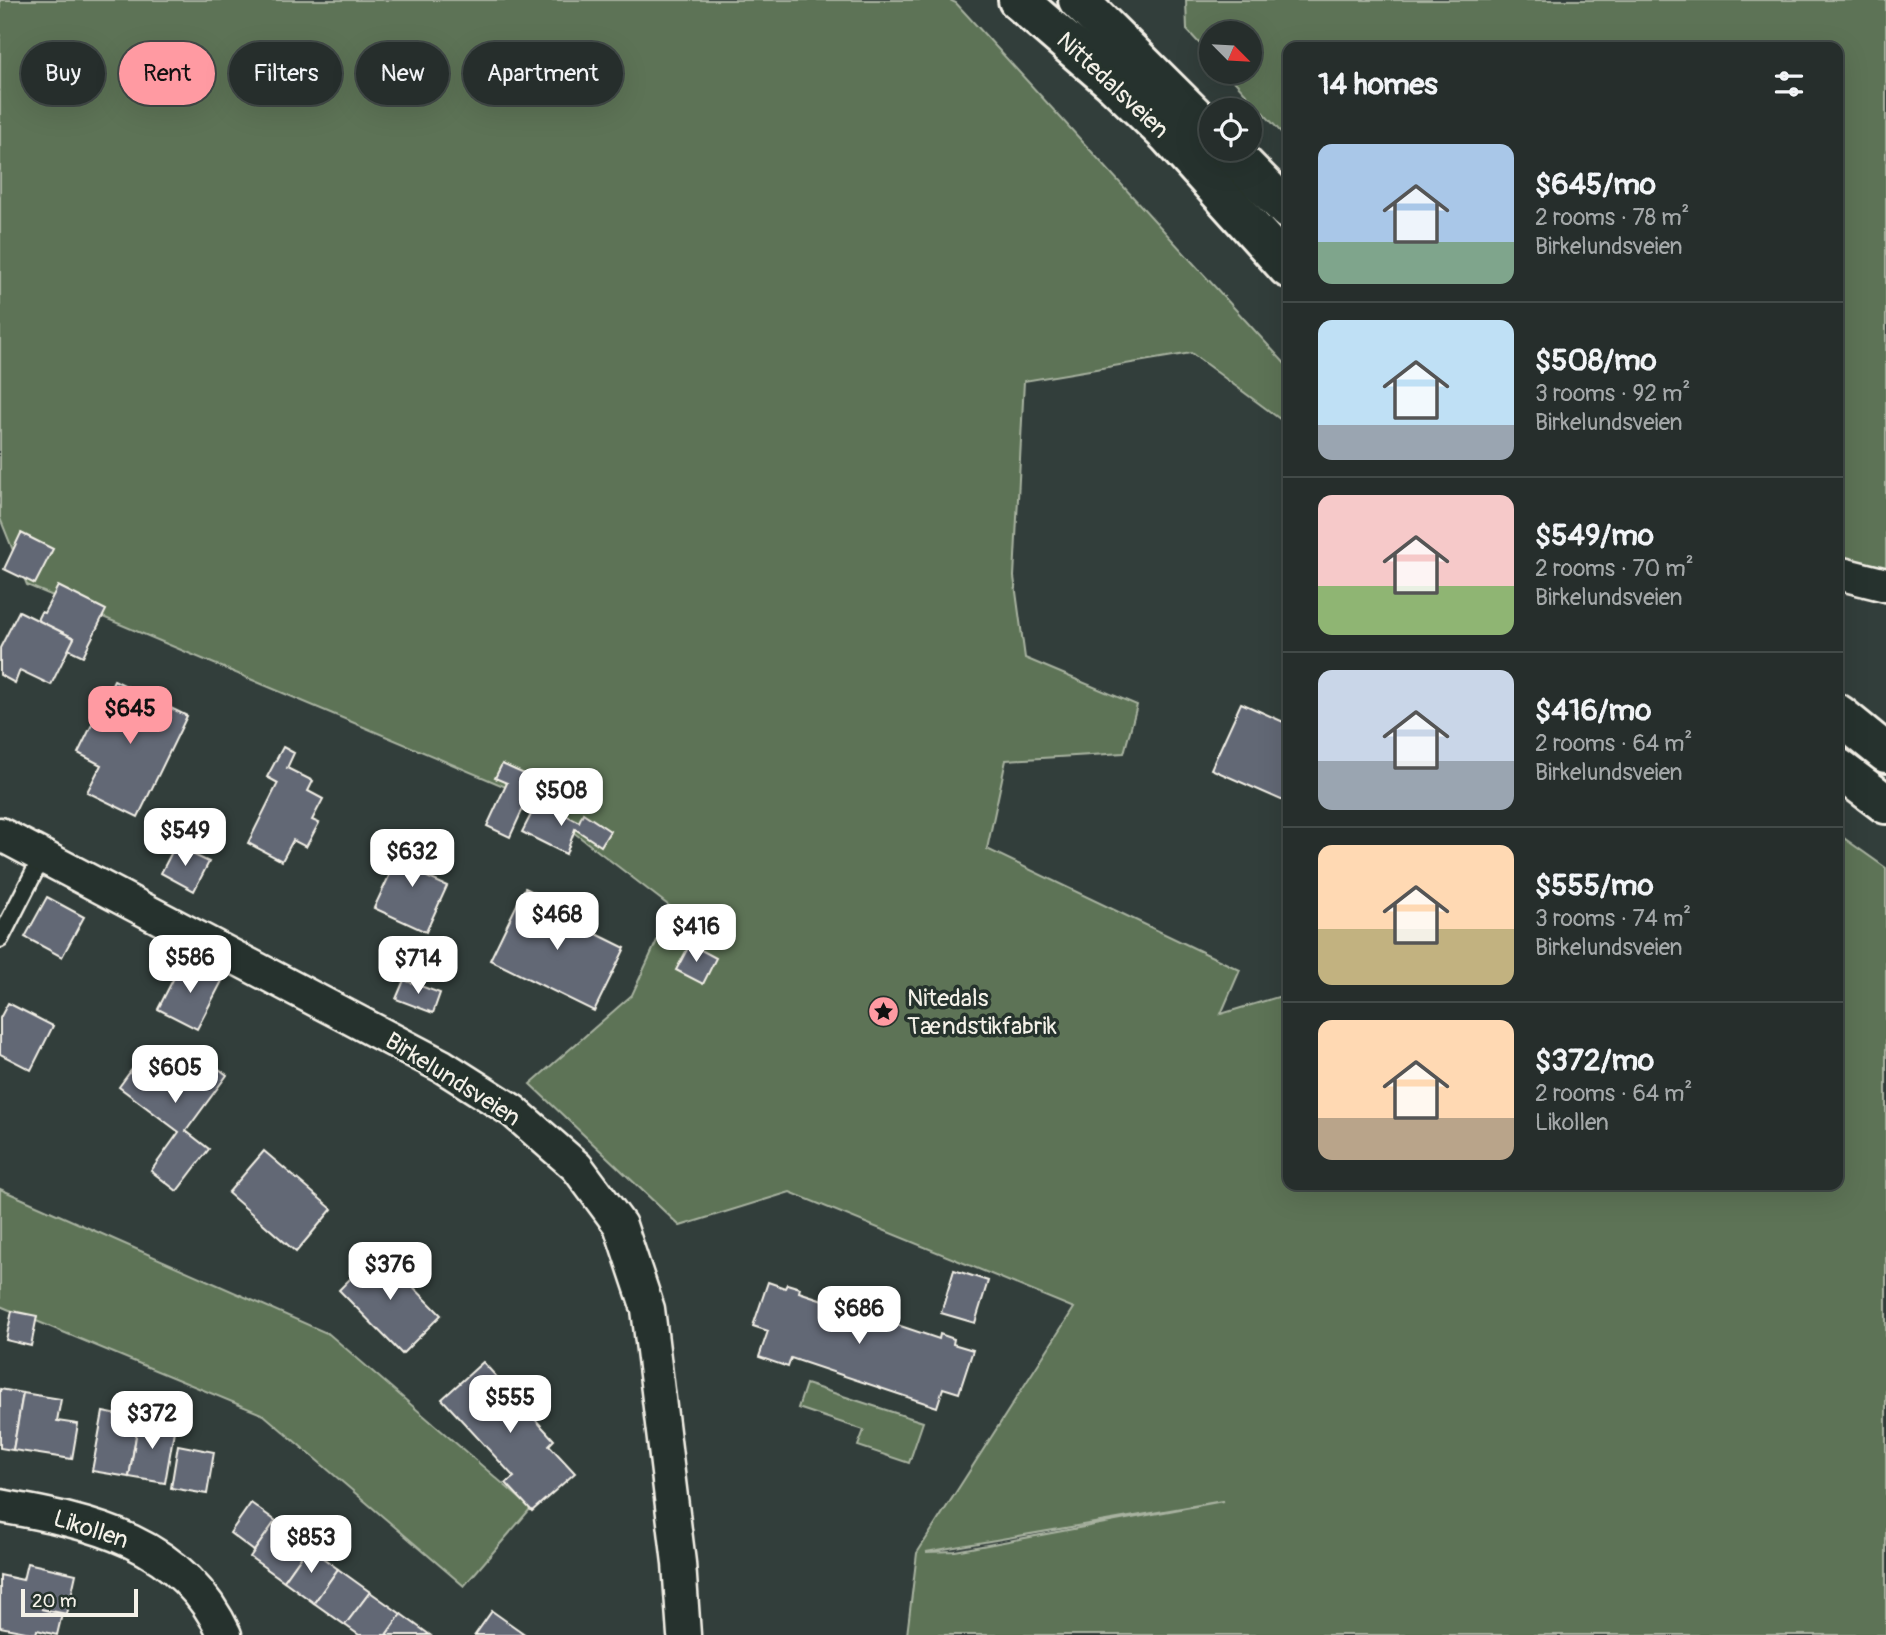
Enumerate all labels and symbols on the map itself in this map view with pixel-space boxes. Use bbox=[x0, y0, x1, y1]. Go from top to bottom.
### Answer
north arrow bbox=[1199, 21, 1262, 84]
street label: Nittedalsveien bbox=[1051, 26, 1175, 145]
pin: $645 bbox=[89, 686, 171, 746]
pin: $508 bbox=[520, 768, 602, 828]
pin: $549 bbox=[144, 808, 226, 868]
pin: $632 bbox=[371, 830, 453, 889]
pin: $468 bbox=[516, 892, 598, 952]
pin: $416 bbox=[655, 904, 737, 964]
pin: $586 bbox=[149, 936, 231, 995]
pin: $714 bbox=[377, 936, 459, 996]
place label: Nitedals Tændstikfabrik bbox=[907, 984, 1057, 1041]
place icon: Nitedals Tændstikfabrik bbox=[867, 995, 901, 1029]
street label: Birkelundsveien bbox=[380, 1026, 526, 1133]
pin: $605 bbox=[134, 1046, 216, 1105]
pin: $376 bbox=[349, 1242, 431, 1302]
pin: $686 bbox=[818, 1286, 900, 1346]
pin: $555 bbox=[469, 1376, 551, 1435]
pin: $372 bbox=[111, 1392, 193, 1451]
street label: Likollen bbox=[50, 1504, 132, 1555]
pin: $853 bbox=[270, 1516, 352, 1575]
scale bar bbox=[21, 1586, 138, 1618]

